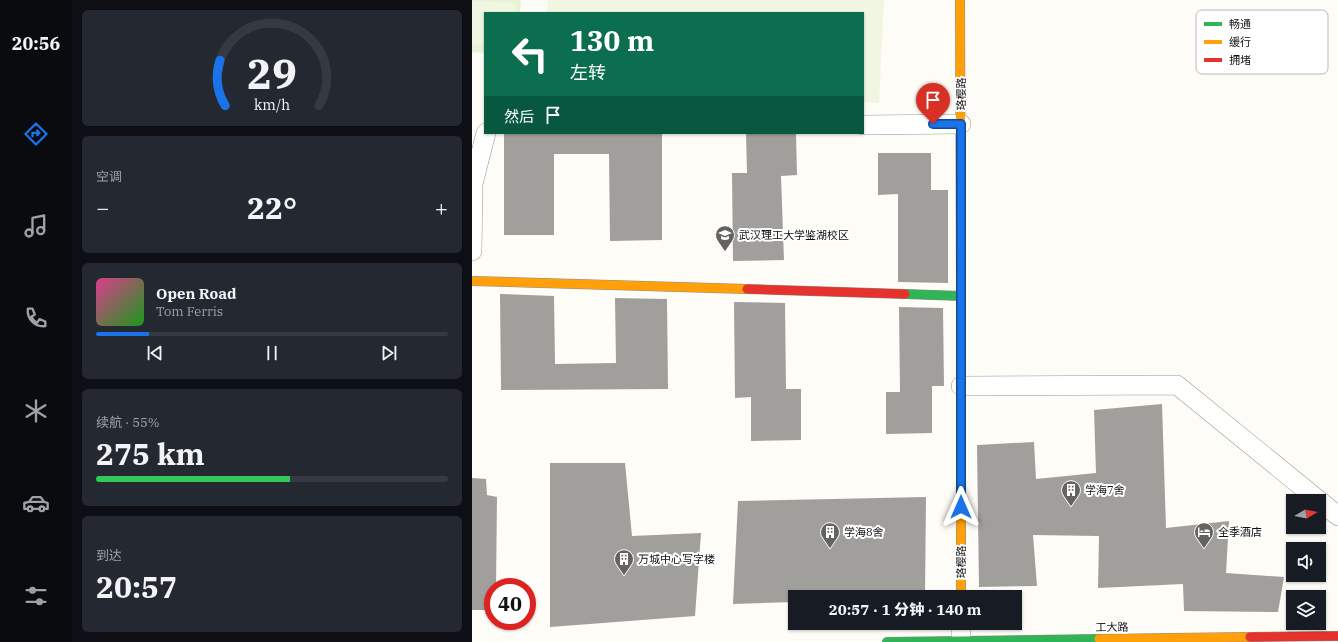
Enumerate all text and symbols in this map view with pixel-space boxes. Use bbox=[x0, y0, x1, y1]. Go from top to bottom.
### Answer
legend bbox=[1196, 10, 1328, 74]
text: 畅通 bbox=[1229, 17, 1251, 31]
text: 130 m bbox=[570, 22, 654, 59]
icon: left bbox=[504, 28, 556, 80]
text: 20:56 bbox=[12, 32, 60, 55]
text: 缓行 bbox=[1229, 35, 1251, 49]
text: 29 bbox=[247, 46, 297, 100]
text: 拥堵 bbox=[1229, 53, 1251, 67]
text: 左转 bbox=[570, 61, 606, 84]
street label: 珞樱路 bbox=[954, 78, 968, 111]
pin bbox=[916, 83, 950, 124]
icon: arrive bbox=[922, 89, 944, 111]
text: km/h bbox=[254, 95, 290, 114]
icon: arrive bbox=[542, 104, 564, 126]
text: 然后 bbox=[504, 107, 534, 126]
icon: directions bbox=[22, 120, 50, 148]
text: 空调 bbox=[96, 168, 122, 185]
text: 22° bbox=[247, 188, 297, 227]
text: − bbox=[96, 193, 109, 222]
text: + bbox=[435, 193, 448, 222]
icon: music bbox=[22, 212, 50, 240]
school or university icon: 武汉理工大学鉴湖校区 bbox=[714, 224, 736, 252]
place label: 武汉理工大学鉴湖校区 bbox=[739, 228, 849, 242]
text: Open Road bbox=[156, 284, 236, 303]
text: Tom Ferris bbox=[156, 303, 223, 320]
icon: phone bbox=[22, 304, 50, 332]
icon: previous bbox=[144, 342, 166, 364]
icon: pause bbox=[261, 342, 283, 364]
icon: next bbox=[378, 342, 400, 364]
icon: climate bbox=[22, 397, 50, 425]
text: 续航 · 55% bbox=[96, 414, 160, 431]
text: 275 km bbox=[96, 434, 205, 473]
building icon: 学海7舍 bbox=[1060, 479, 1082, 507]
place label: 学海7舍 bbox=[1085, 483, 1125, 497]
position arrow bbox=[940, 486, 982, 528]
icon: car bbox=[22, 489, 50, 517]
north arrow bbox=[1286, 494, 1326, 534]
map controls bbox=[1286, 494, 1326, 630]
building icon: 学海8舍 bbox=[819, 521, 841, 549]
hotel icon: 全季酒店 bbox=[1193, 521, 1215, 549]
place label: 学海8舍 bbox=[844, 525, 884, 539]
place label: 全季酒店 bbox=[1218, 525, 1262, 539]
button: sound bbox=[1286, 542, 1326, 582]
street label: 珞樱路 bbox=[954, 546, 968, 579]
text: 到达 bbox=[96, 547, 122, 564]
building icon: 万城中心写字楼 bbox=[613, 548, 635, 576]
place label: 万城中心写字楼 bbox=[638, 552, 715, 566]
text: 20:57 bbox=[96, 567, 177, 606]
speed limit sign: 40 bbox=[484, 578, 536, 630]
icon: filters bbox=[22, 582, 50, 610]
button: layers bbox=[1286, 590, 1326, 630]
text: 20:57 · 1 分钟 · 140 m bbox=[829, 600, 981, 619]
street label: 工大路 bbox=[1095, 620, 1129, 634]

